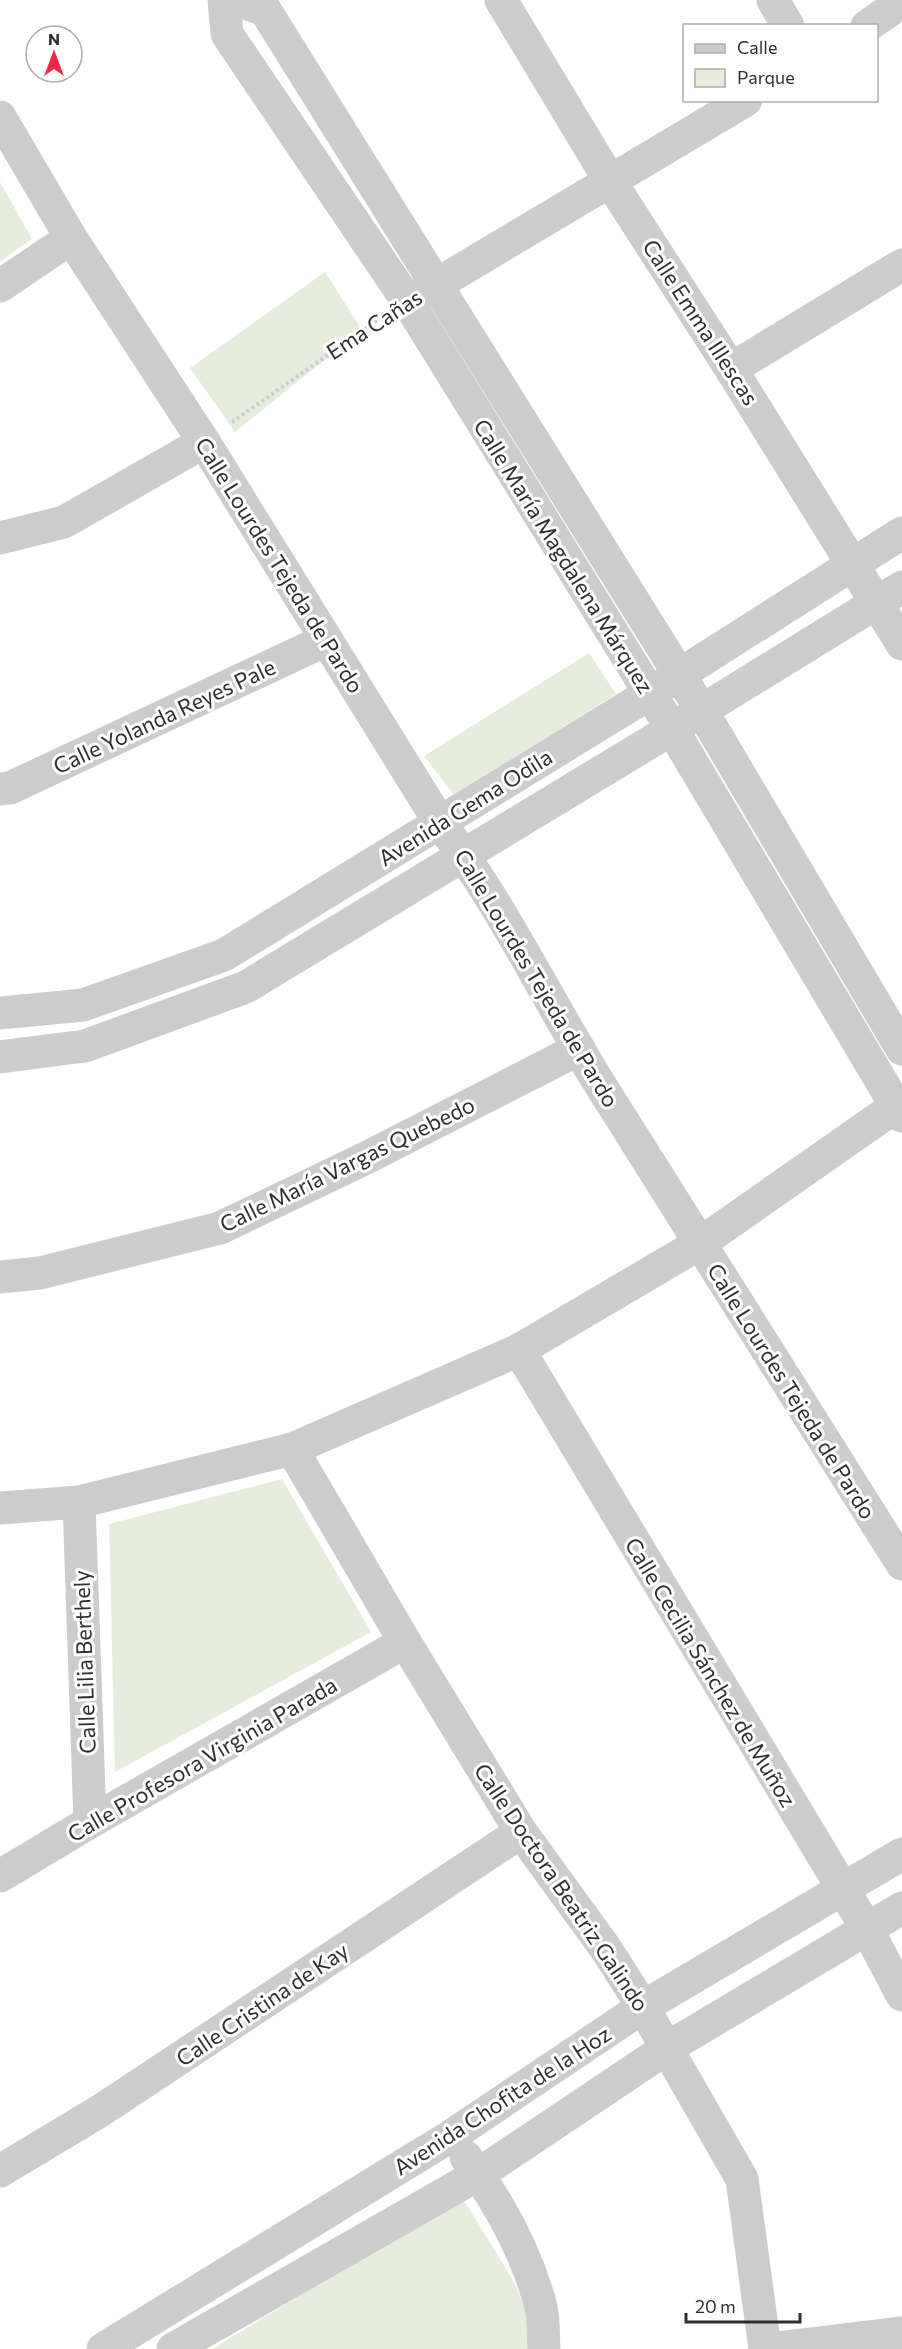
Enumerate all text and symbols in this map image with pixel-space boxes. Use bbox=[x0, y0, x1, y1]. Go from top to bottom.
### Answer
north arrow bbox=[24, 24, 84, 84]
legend bbox=[683, 24, 878, 102]
text: N bbox=[48, 29, 60, 48]
text: Calle bbox=[737, 36, 777, 58]
text: Parque bbox=[737, 66, 795, 88]
street label: Calle Emma Illescas bbox=[637, 234, 765, 410]
street label: Ema Cañas bbox=[321, 283, 427, 365]
street label: Calle María Magdalena Márquez bbox=[468, 414, 660, 698]
street label: Calle Lourdes Tejeda de Pardo bbox=[190, 432, 370, 698]
street label: Calle Yolanda Reyes Pale bbox=[49, 653, 279, 779]
street label: Avenida Gema Odila bbox=[373, 743, 557, 871]
street label: Calle Lourdes Tejeda de Pardo bbox=[449, 844, 625, 1112]
street label: Calle María Vargas Quebedo bbox=[215, 1090, 479, 1238]
street label: Calle Lourdes Tejeda de Pardo bbox=[702, 1258, 882, 1524]
street label: Calle Cecilia Sánchez de Muñoz bbox=[620, 1532, 802, 1812]
street label: Calle Lilia Berthely bbox=[67, 1570, 101, 1754]
street label: Calle Profesora Virginia Parada bbox=[62, 1671, 342, 1847]
street label: Calle Doctora Beatriz Galindo bbox=[469, 1758, 655, 2016]
street label: Calle Cristina de Kay bbox=[171, 1936, 353, 2072]
street label: Avenida Chofita de la Hoz bbox=[388, 2020, 616, 2180]
scale bar bbox=[686, 2286, 800, 2324]
text: 20 m bbox=[695, 2295, 736, 2317]

